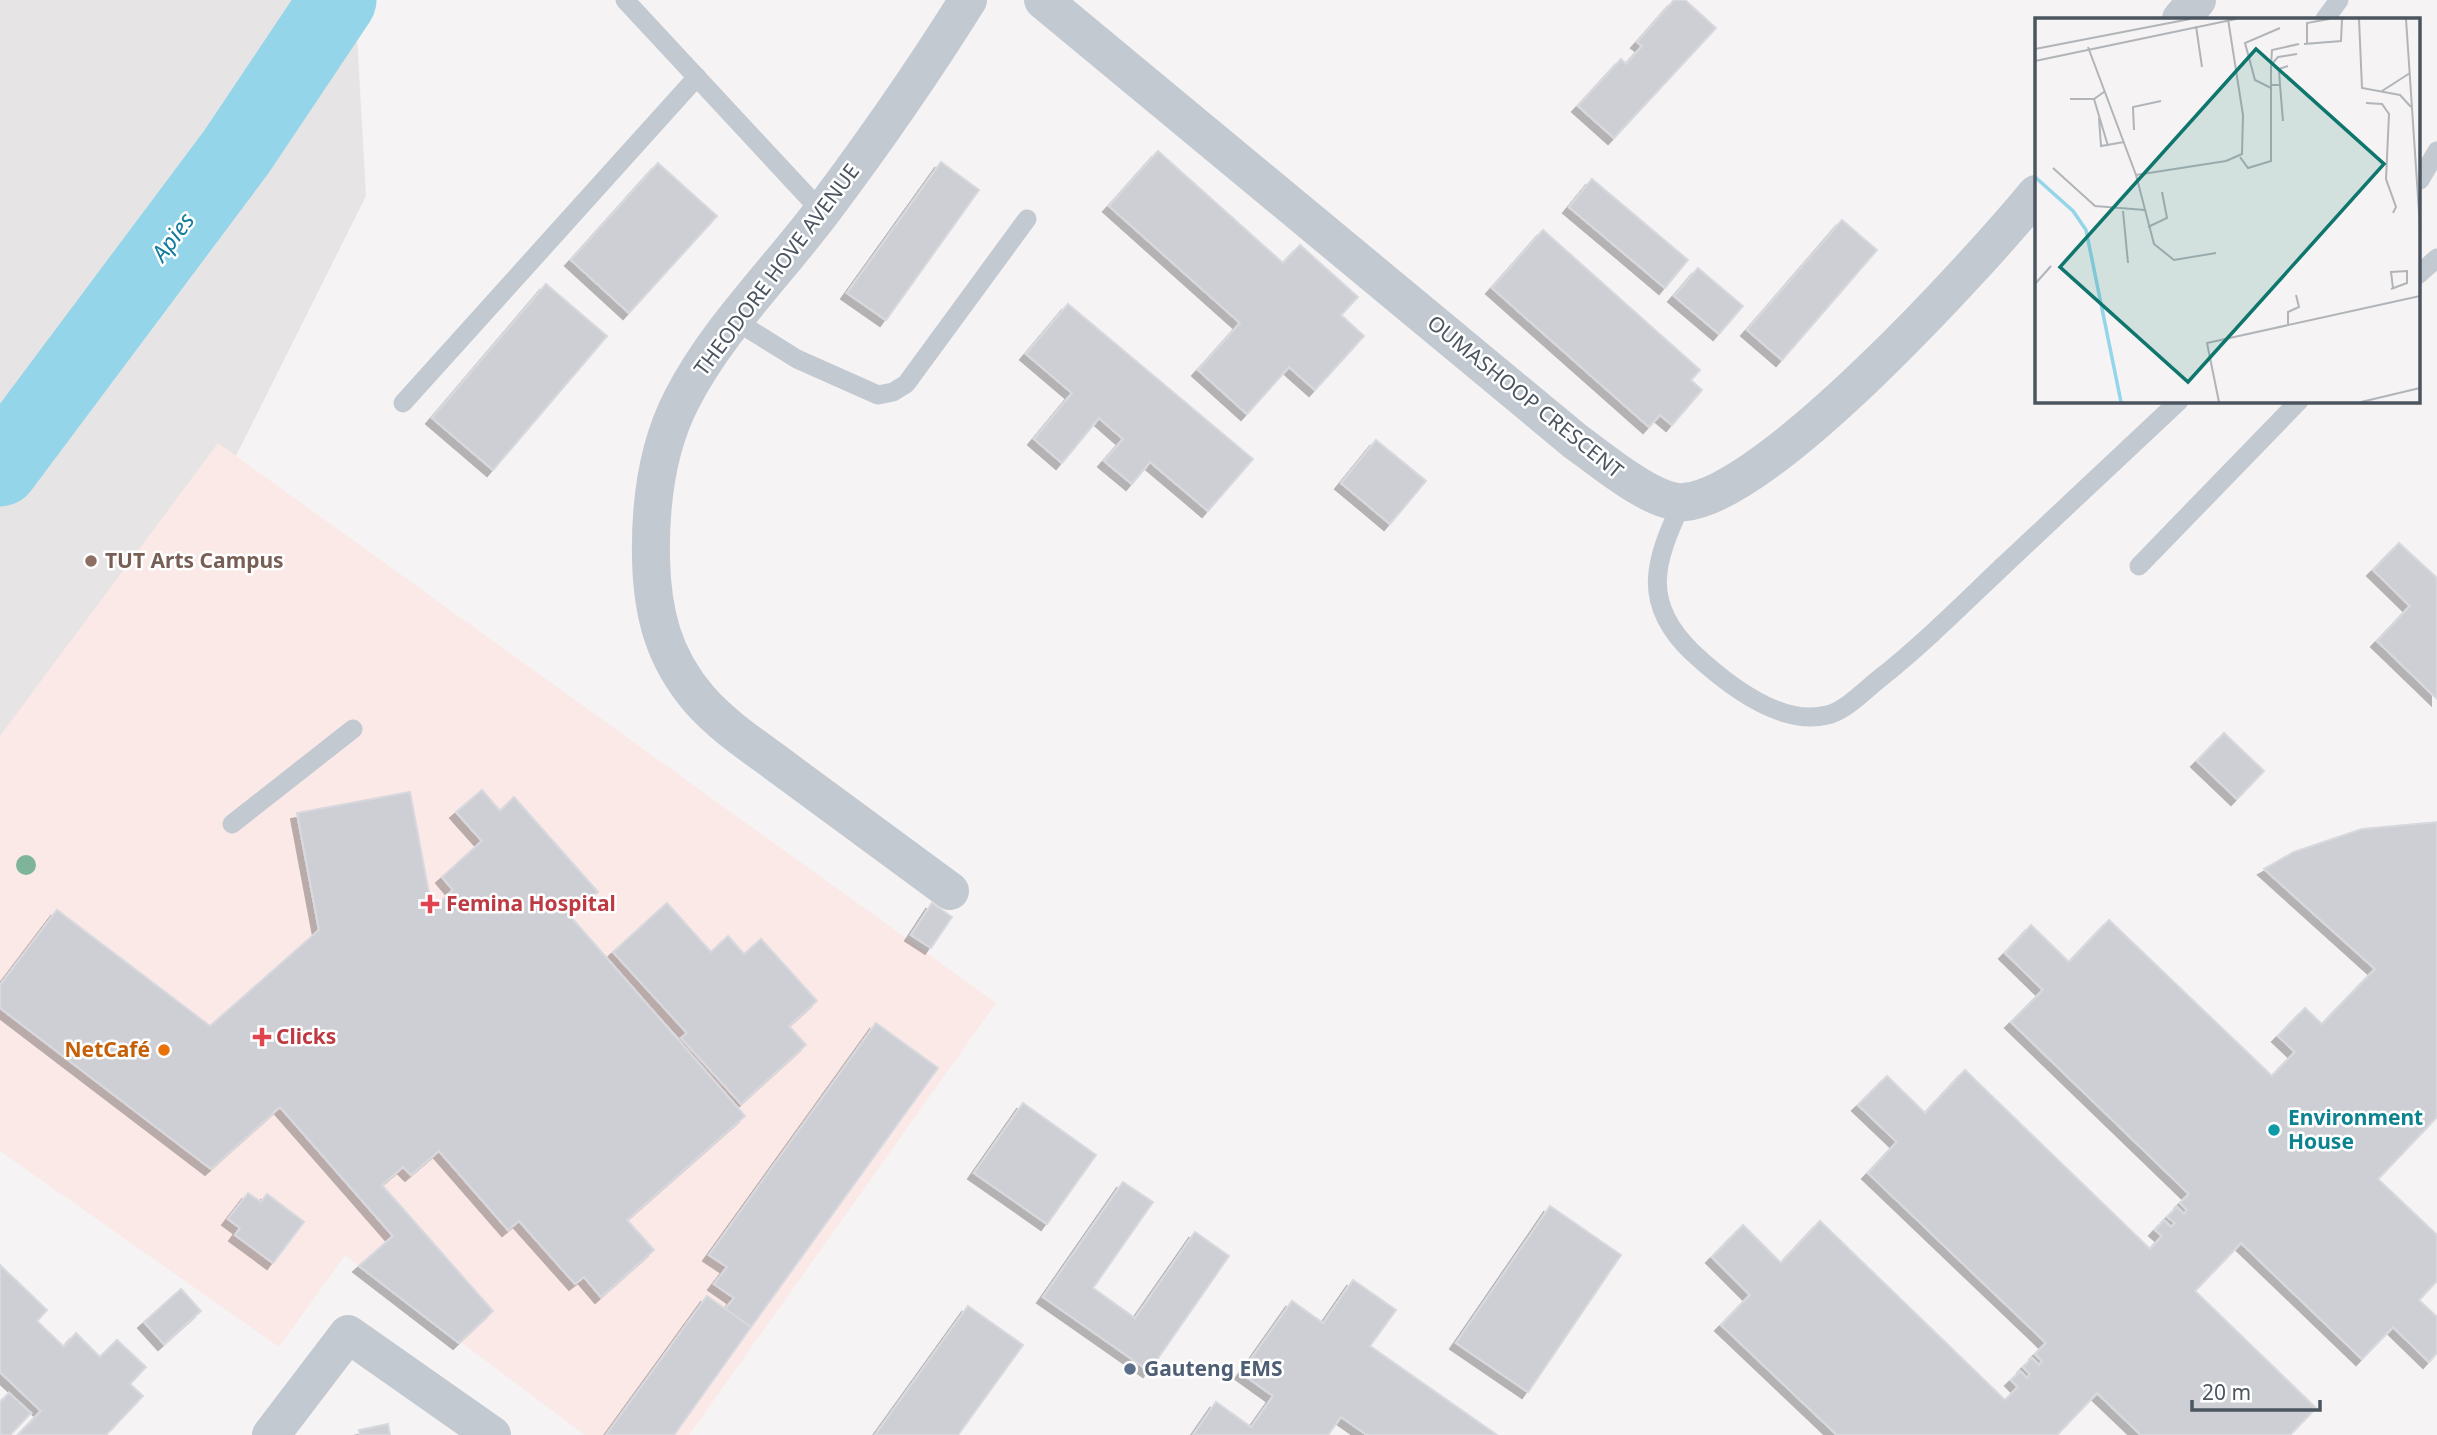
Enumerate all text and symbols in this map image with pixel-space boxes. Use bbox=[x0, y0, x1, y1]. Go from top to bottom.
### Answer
inset map bbox=[2035, 18, 2420, 402]
street label: THEODORE HOVE AVENUE bbox=[687, 158, 865, 381]
water label: Apies bbox=[142, 205, 201, 269]
street label: OUMASHOOP CRESCENT bbox=[1422, 308, 1630, 484]
place label: TUT Arts Campus bbox=[105, 546, 284, 574]
marker: TUT Arts Campus bbox=[83, 553, 99, 569]
place label: Femina Hospital bbox=[446, 889, 616, 917]
marker: Femina Hospital bbox=[420, 894, 440, 914]
place label: Clicks bbox=[276, 1022, 336, 1050]
marker: Clicks bbox=[254, 1029, 270, 1045]
place label: NetCafé bbox=[65, 1035, 150, 1063]
marker: NetCafé bbox=[156, 1042, 172, 1058]
place label: Environment House bbox=[2288, 1103, 2423, 1155]
marker: Environment House bbox=[2266, 1122, 2282, 1138]
place label: Gauteng EMS bbox=[1144, 1354, 1283, 1382]
marker: Gauteng EMS bbox=[1122, 1361, 1138, 1377]
scale bar bbox=[2192, 1368, 2320, 1412]
text: 20 m bbox=[2202, 1378, 2251, 1406]

